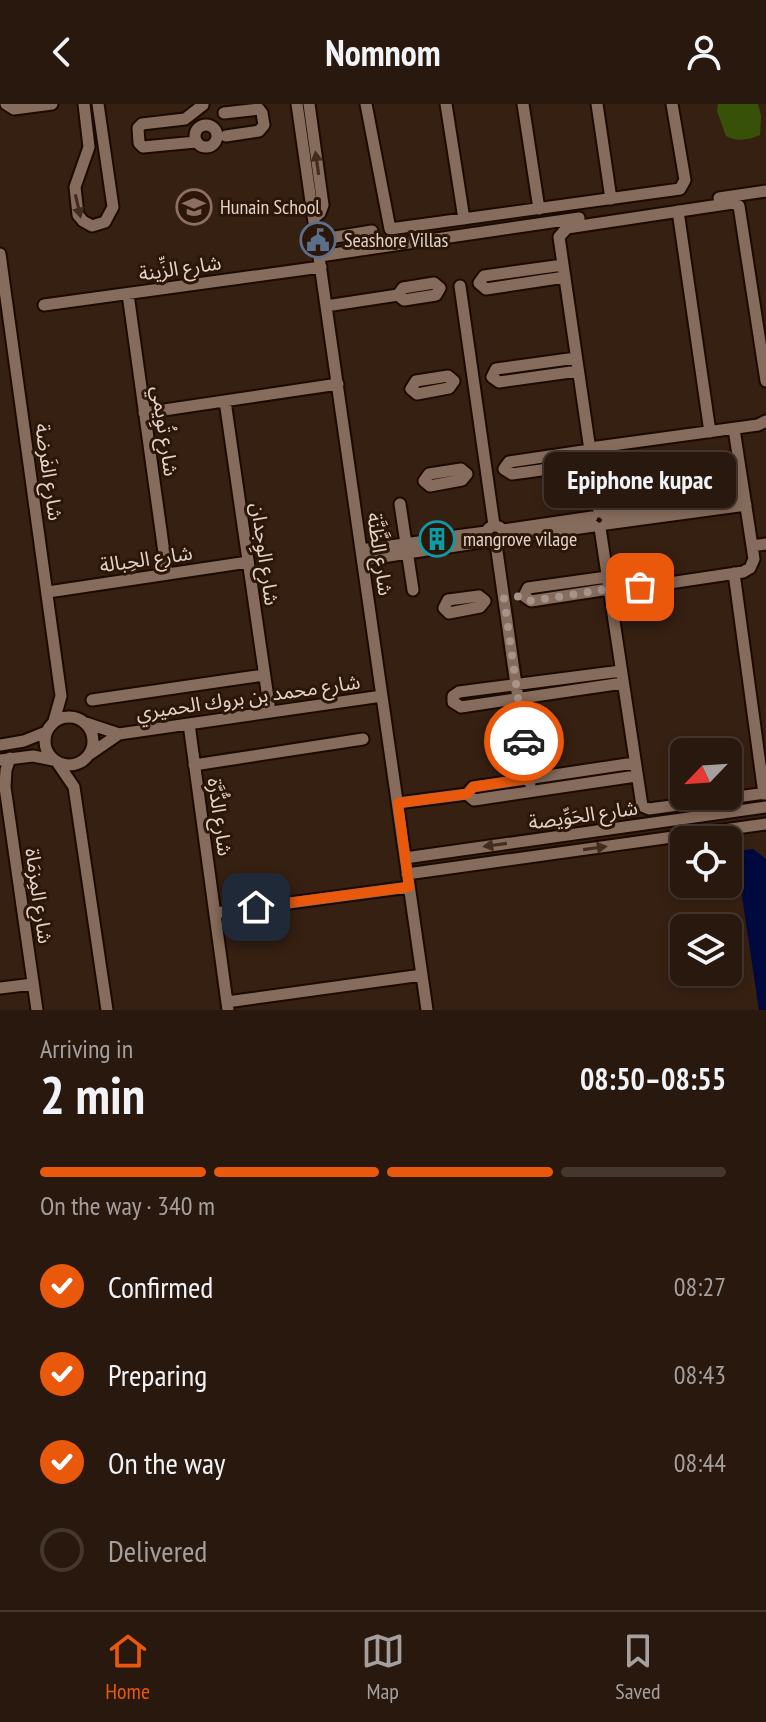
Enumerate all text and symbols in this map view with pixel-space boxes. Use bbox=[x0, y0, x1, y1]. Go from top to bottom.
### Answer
text: Nomnom bbox=[325, 29, 441, 76]
icon: back bbox=[40, 30, 84, 74]
icon: person bbox=[682, 30, 726, 74]
one-way arrow bbox=[311, 150, 324, 175]
school or university icon: Hunain School bbox=[175, 188, 213, 226]
one-way arrow bbox=[72, 194, 85, 219]
place label: Hunain School bbox=[220, 194, 320, 220]
public building icon: Seashore Villas bbox=[299, 221, 337, 259]
place label: Seashore Villas bbox=[344, 227, 448, 253]
street label: شارع الزِّينة bbox=[137, 246, 223, 289]
street label: شارع تُوِيمي bbox=[143, 384, 184, 478]
street label: شارع الفَرضة bbox=[27, 422, 69, 523]
callout: Epiphone kupac bbox=[544, 451, 736, 507]
text: Epiphone kupac bbox=[567, 463, 713, 496]
street label: شارع الوِجدان bbox=[242, 501, 285, 607]
street label: شارع الظَّنَّة bbox=[359, 510, 400, 598]
building icon: mangrove vilage bbox=[418, 520, 456, 558]
place label: mangrove vilage bbox=[463, 526, 577, 552]
street label: شارع الحِبالة bbox=[98, 540, 194, 580]
pin bbox=[606, 553, 674, 621]
icon: bag bbox=[618, 565, 662, 609]
street label: شارع محمد بن بروك الحميري bbox=[134, 668, 362, 728]
courier bbox=[484, 701, 564, 781]
icon: car bbox=[502, 719, 546, 763]
north arrow bbox=[670, 738, 742, 810]
map controls bbox=[670, 738, 742, 986]
street label: شارع الدُّرَّة bbox=[200, 776, 239, 858]
street label: شارع الحَوِّيصة bbox=[527, 794, 640, 838]
button: locate bbox=[670, 826, 742, 898]
one-way arrow bbox=[482, 839, 507, 852]
one-way arrow bbox=[583, 841, 608, 854]
street label: شارع المِزمَاة bbox=[17, 847, 59, 946]
pin bbox=[222, 873, 290, 941]
icon: home bbox=[234, 885, 278, 929]
button: layers bbox=[670, 914, 742, 986]
text: Arriving in bbox=[40, 1032, 133, 1065]
text: 08:50–08:55 bbox=[580, 1059, 726, 1098]
text: 2 min bbox=[40, 1061, 145, 1128]
text: On the way · 340 m bbox=[40, 1189, 215, 1222]
icon: check bbox=[40, 1264, 84, 1308]
text: Confirmed bbox=[108, 1267, 213, 1306]
text: 08:27 bbox=[674, 1270, 726, 1303]
icon: check bbox=[40, 1352, 84, 1396]
text: Preparing bbox=[108, 1355, 207, 1394]
text: 08:43 bbox=[674, 1358, 726, 1391]
icon: check bbox=[40, 1440, 84, 1484]
text: On the way bbox=[108, 1443, 225, 1482]
text: 08:44 bbox=[674, 1446, 726, 1479]
text: Delivered bbox=[108, 1531, 207, 1570]
tab: Home bbox=[105, 1629, 150, 1705]
tab: Map bbox=[361, 1629, 405, 1705]
tab: Saved bbox=[615, 1629, 661, 1705]

